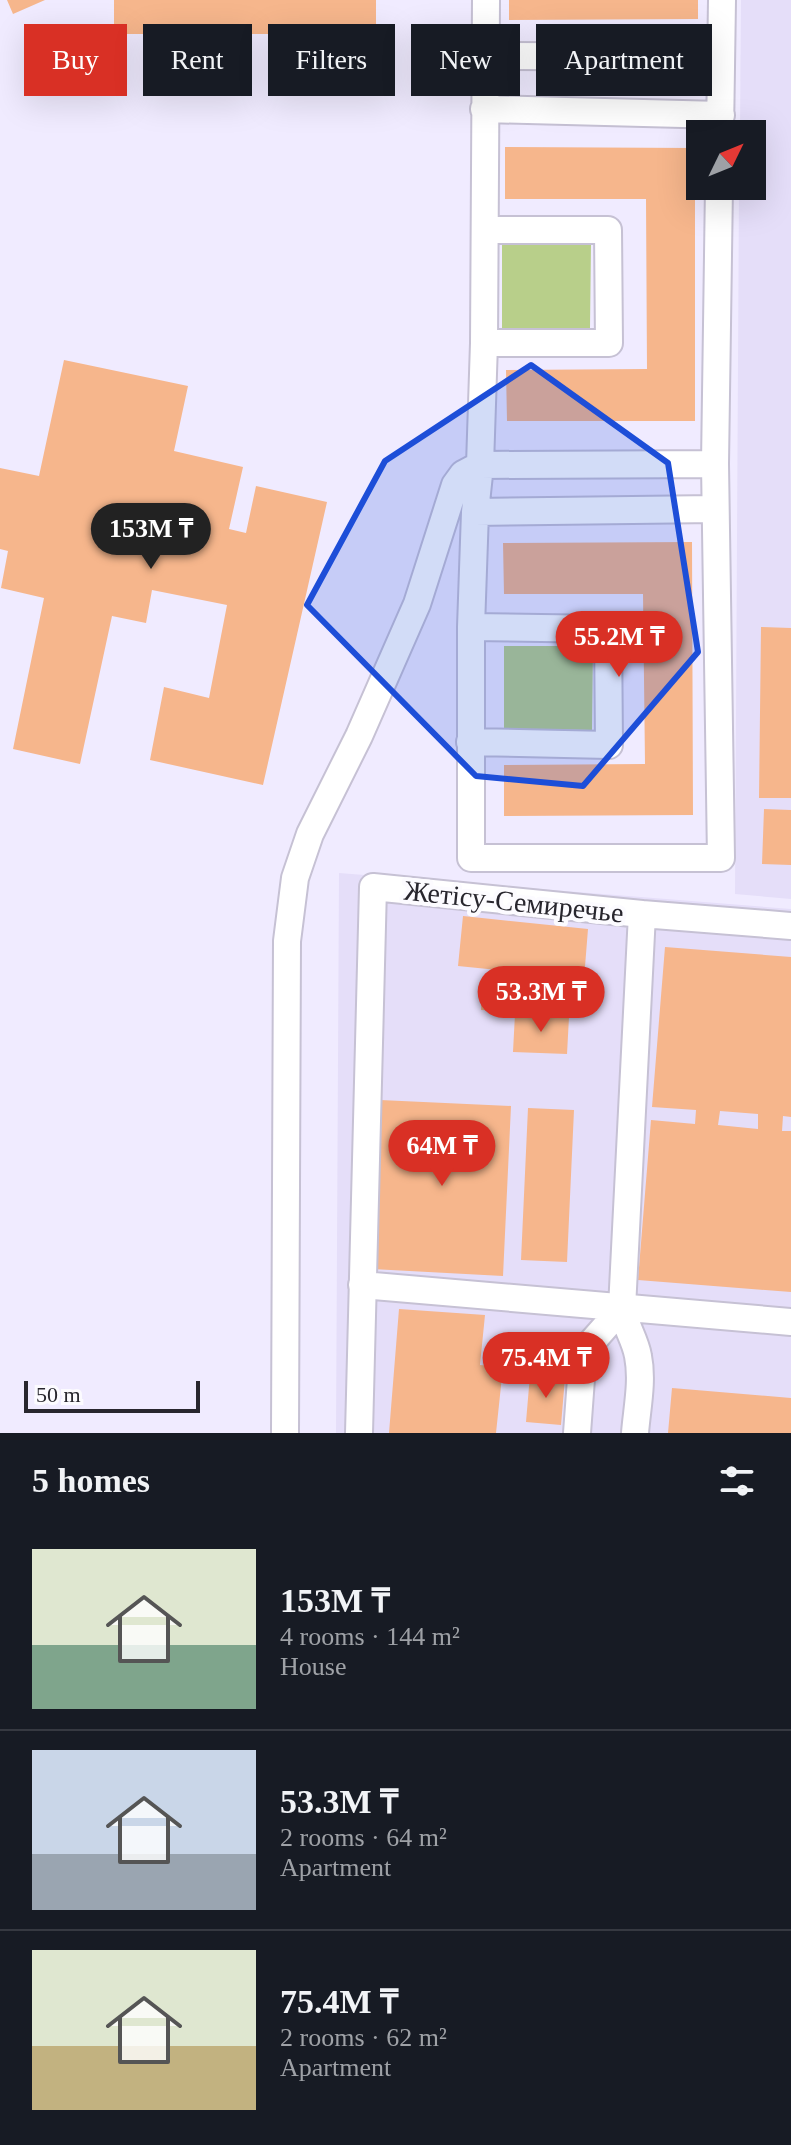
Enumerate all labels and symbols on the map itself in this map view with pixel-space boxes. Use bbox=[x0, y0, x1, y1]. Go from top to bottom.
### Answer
north arrow bbox=[686, 120, 766, 200]
pin: 153M ₸ bbox=[86, 503, 216, 571]
pin: 55.2M ₸ bbox=[545, 611, 693, 679]
street label: Жетісу-Семиречье bbox=[403, 875, 625, 928]
pin: 53.3M ₸ bbox=[467, 966, 615, 1034]
pin: 64M ₸ bbox=[386, 1120, 498, 1188]
pin: 75.4M ₸ bbox=[472, 1332, 620, 1400]
scale bar bbox=[24, 1377, 200, 1413]

